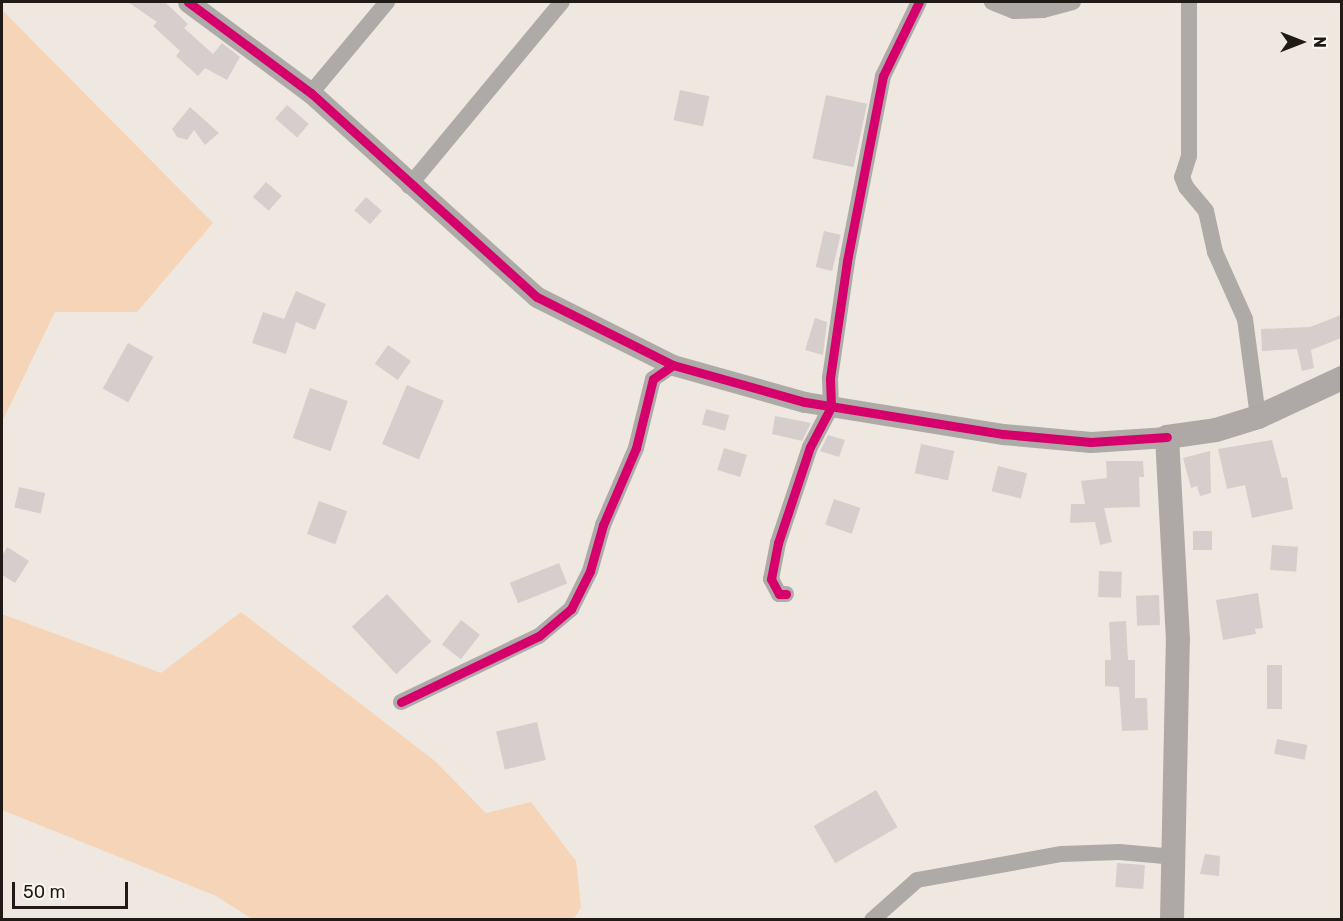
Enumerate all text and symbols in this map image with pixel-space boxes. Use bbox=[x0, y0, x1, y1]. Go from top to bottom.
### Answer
north arrow bbox=[1271, 12, 1331, 72]
text: N bbox=[1310, 36, 1329, 48]
scale bar bbox=[15, 870, 130, 908]
text: 50 m bbox=[23, 881, 66, 903]

